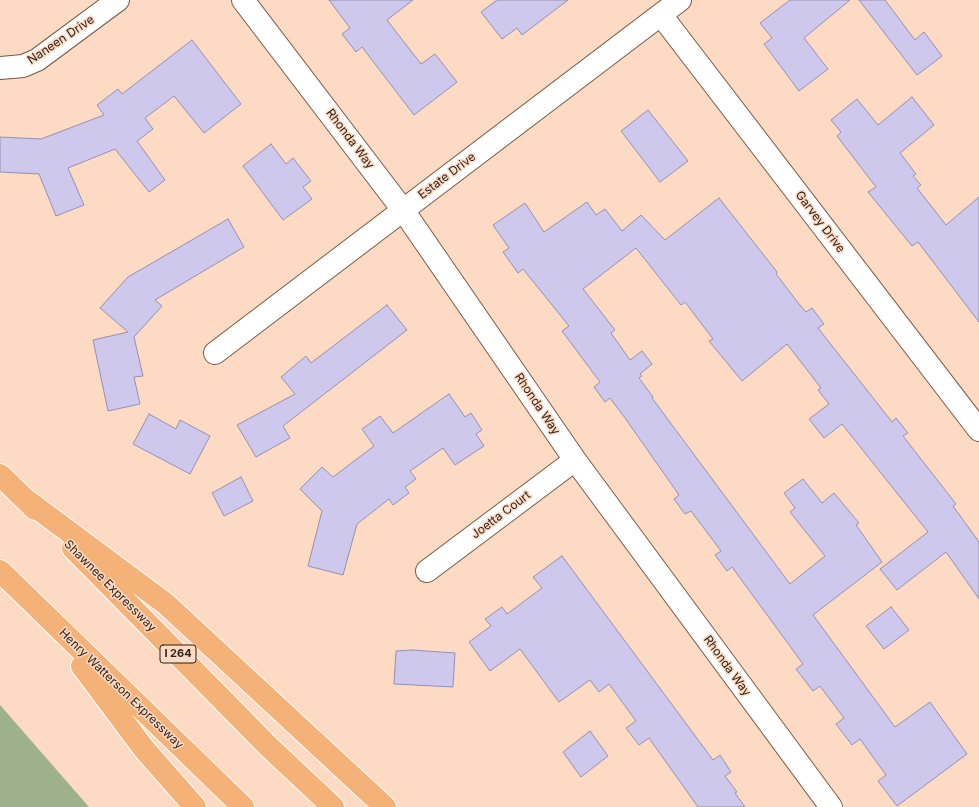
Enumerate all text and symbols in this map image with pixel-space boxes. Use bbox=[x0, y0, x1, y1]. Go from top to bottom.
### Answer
street label: Naneen Drive bbox=[25, 12, 97, 68]
street label: Rhonda Way bbox=[323, 106, 377, 172]
street label: Estate Drive bbox=[415, 150, 479, 202]
street label: Garvey Drive bbox=[792, 188, 848, 256]
street label: Rhonda Way bbox=[511, 371, 563, 437]
street label: Joetta Court bbox=[469, 488, 533, 542]
street label: Shawnee Expressway bbox=[61, 537, 159, 635]
street label: Henry Watterson Expressway bbox=[56, 626, 186, 752]
street label: Rhonda Way bbox=[700, 633, 754, 699]
road number: I 264 bbox=[160, 645, 196, 663]

